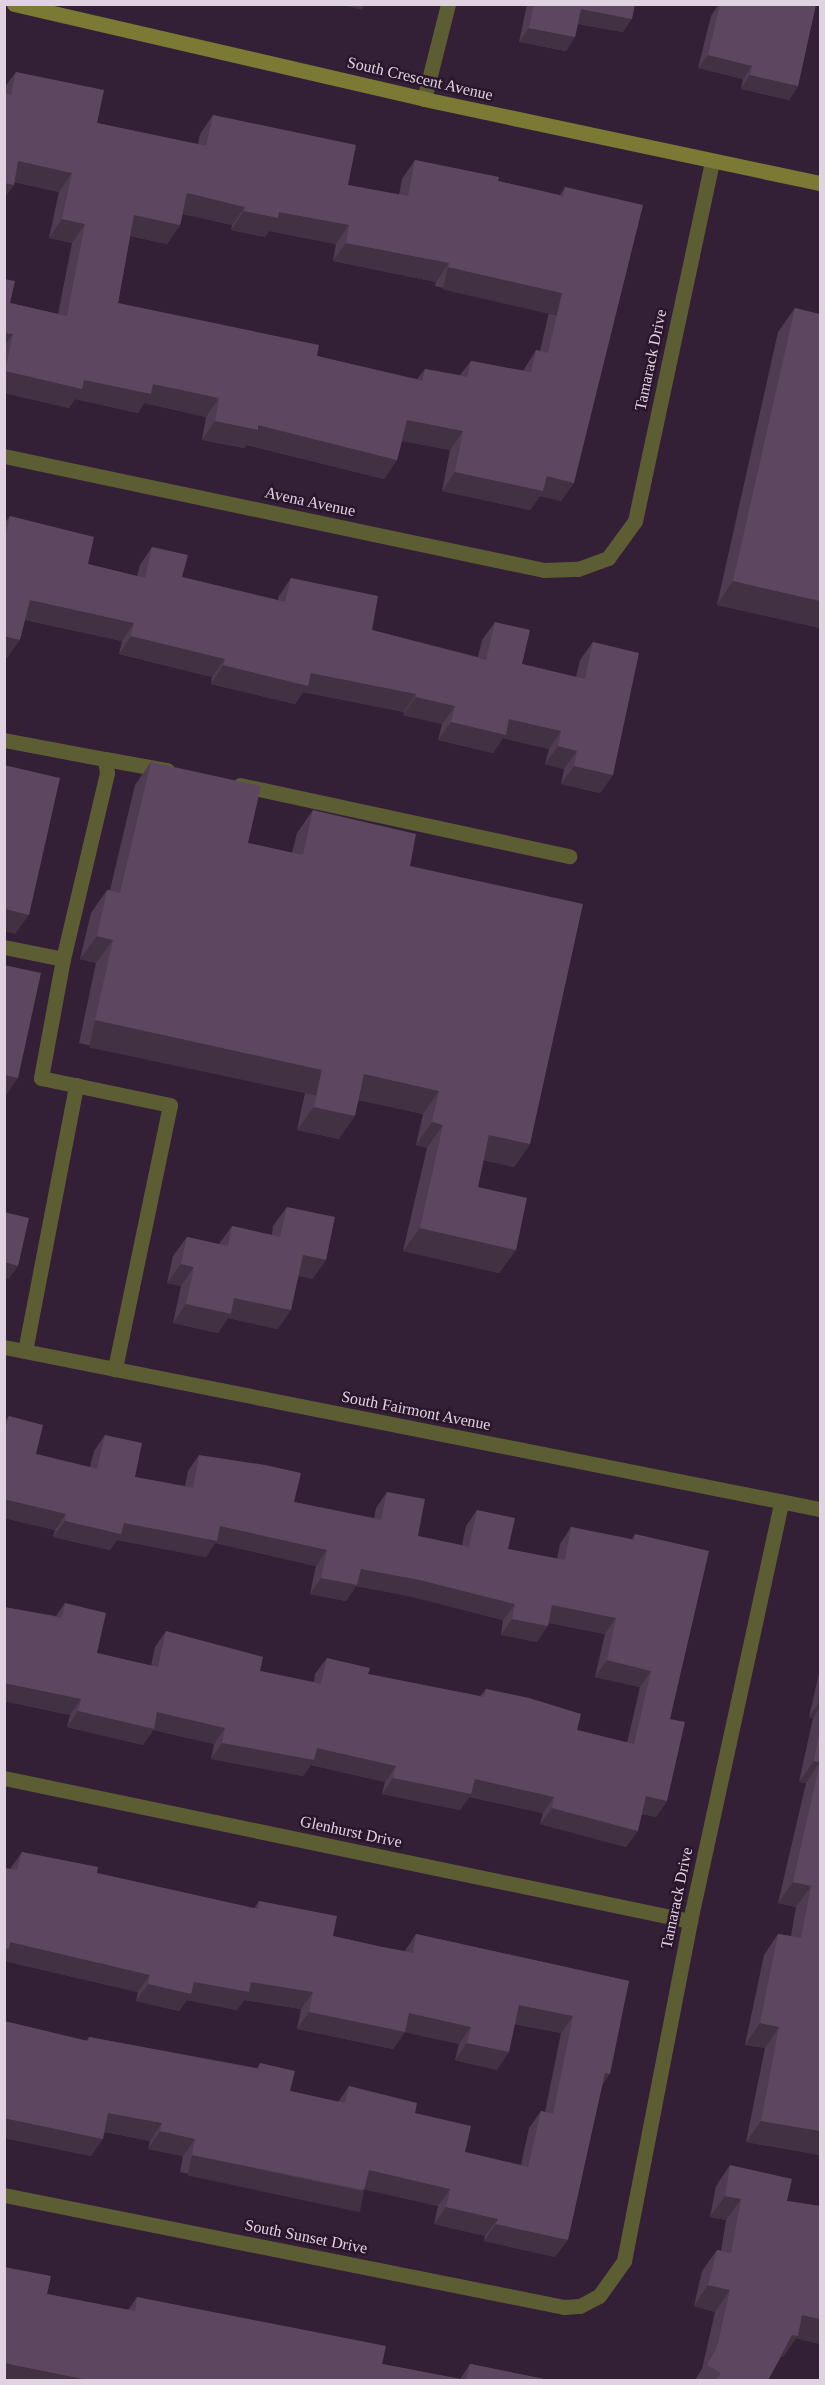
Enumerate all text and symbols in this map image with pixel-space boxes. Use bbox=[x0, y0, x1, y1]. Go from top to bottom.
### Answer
street label: South Crescent Avenue bbox=[345, 53, 495, 105]
street label: Tamarack Drive bbox=[631, 307, 671, 413]
street label: Avena Avenue bbox=[262, 483, 358, 521]
street label: South Fairmont Avenue bbox=[339, 1387, 493, 1435]
street label: Glenhurst Drive bbox=[298, 1812, 404, 1852]
street label: Tamarack Drive bbox=[657, 1845, 697, 1951]
street label: South Sunset Drive bbox=[243, 2216, 369, 2258]

